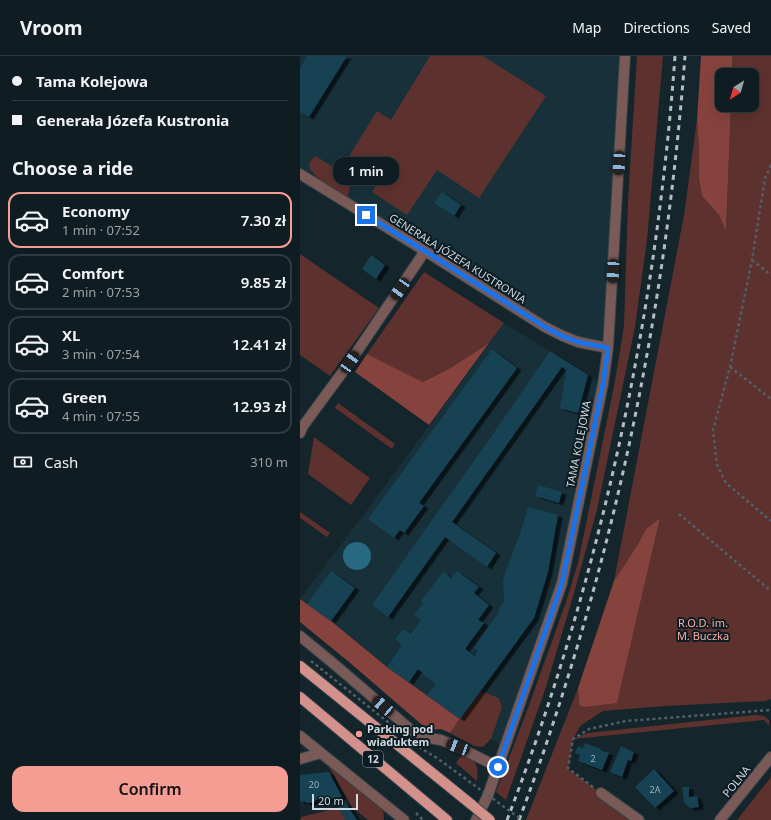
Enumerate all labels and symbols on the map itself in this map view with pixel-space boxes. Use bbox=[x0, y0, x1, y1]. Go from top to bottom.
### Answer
north arrow bbox=[715, 68, 759, 112]
car bbox=[612, 151, 626, 175]
callout: 1 min bbox=[333, 157, 399, 185]
route end bbox=[357, 206, 375, 224]
street label: GENERAŁA JÓZEFA KUSTRONIA bbox=[387, 210, 530, 307]
car bbox=[606, 259, 620, 283]
car bbox=[388, 276, 412, 302]
car bbox=[338, 349, 362, 375]
street label: TAMA KOLEJOWA bbox=[562, 398, 594, 489]
park label: R.O.D. im. M. Buczka bbox=[677, 615, 729, 643]
car bbox=[370, 694, 396, 718]
place label: Parking pod wiaduktem bbox=[367, 721, 433, 749]
marker: Parking pod wiaduktem bbox=[354, 729, 364, 739]
car bbox=[445, 737, 471, 757]
road number: 12 bbox=[363, 751, 383, 767]
house number: 2 bbox=[590, 752, 596, 765]
route start bbox=[489, 758, 507, 776]
street label: POLNA bbox=[719, 761, 754, 800]
house number: 20 bbox=[309, 778, 319, 791]
house number: 2A bbox=[650, 783, 661, 796]
scale bar bbox=[312, 792, 358, 811]

